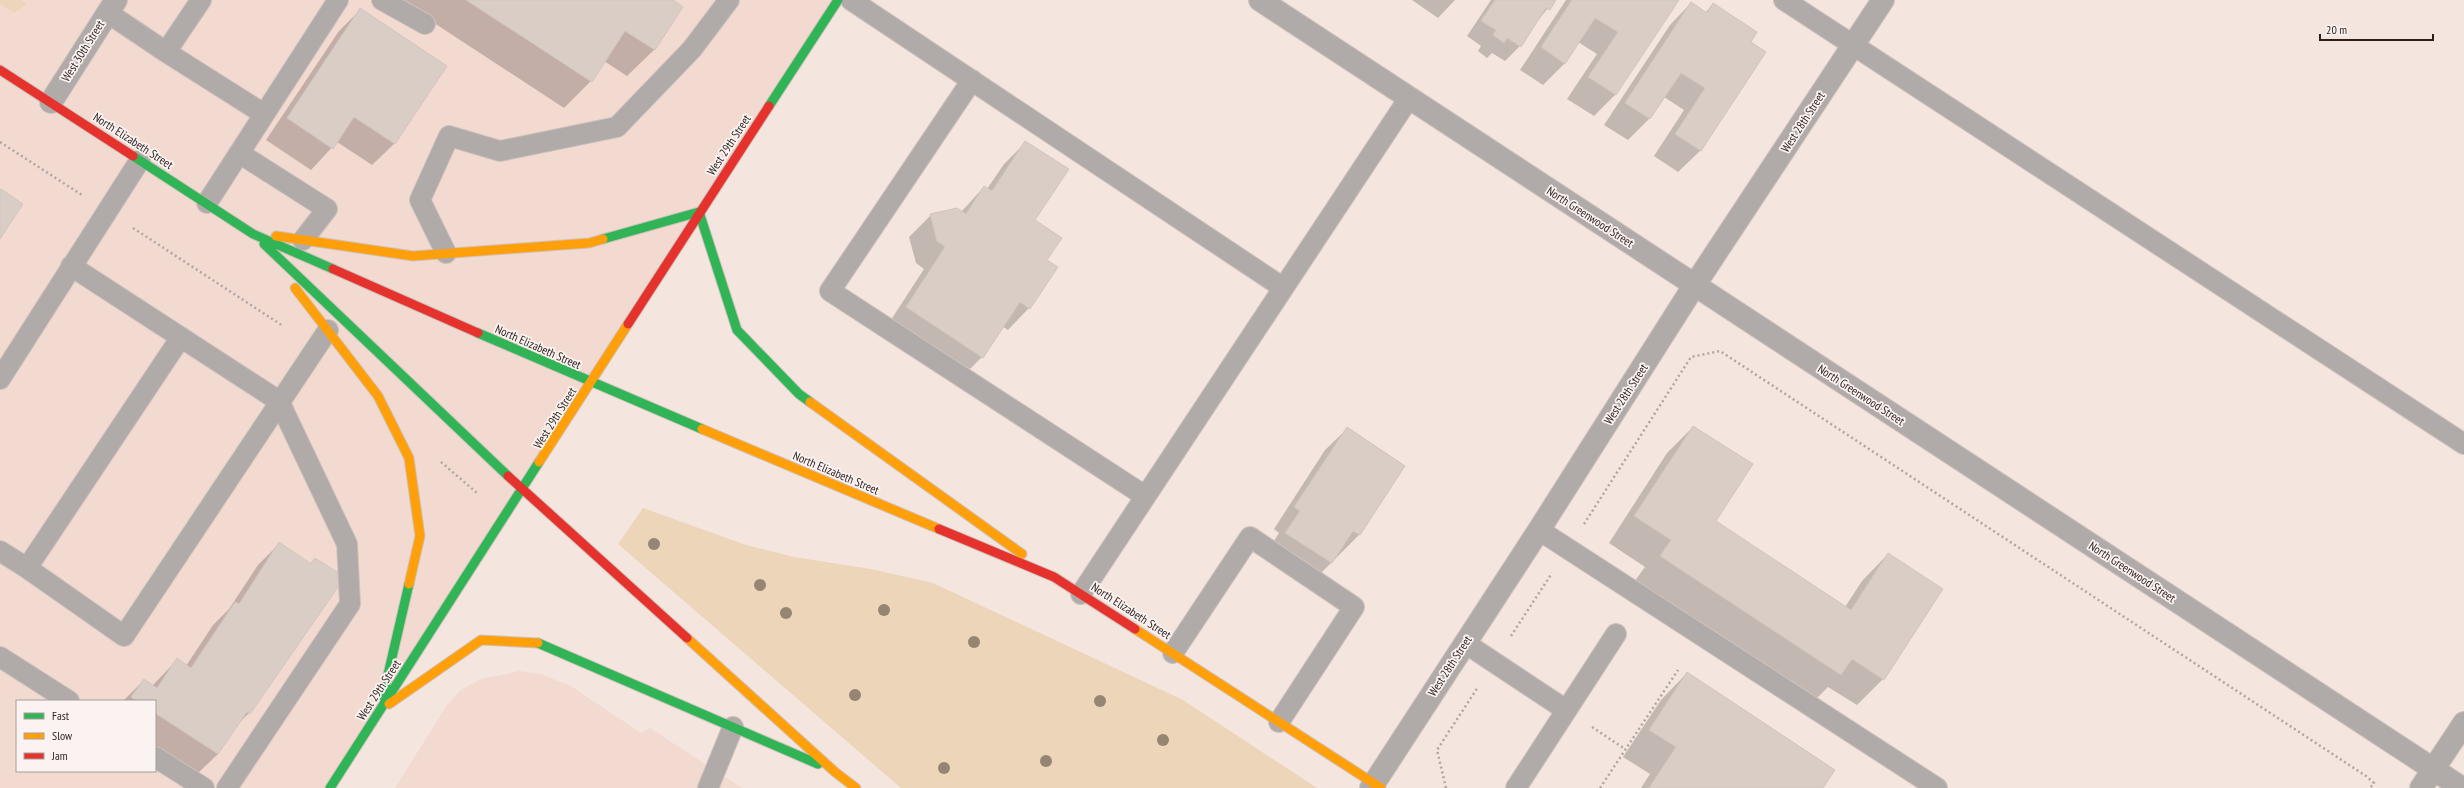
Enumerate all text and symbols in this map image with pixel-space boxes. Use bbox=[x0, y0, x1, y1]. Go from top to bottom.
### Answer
scale bar bbox=[2320, 16, 2433, 42]
street label: West 30th Street bbox=[58, 17, 108, 84]
text: 20 m bbox=[2326, 22, 2347, 37]
street label: West 28th Street bbox=[1777, 88, 1828, 155]
street label: North Elizabeth Street bbox=[91, 109, 177, 172]
street label: West 29th Street bbox=[703, 111, 754, 178]
street label: North Greenwood Street bbox=[1544, 183, 1637, 251]
street label: North Elizabeth Street bbox=[493, 321, 584, 372]
street label: West 28th Street bbox=[1600, 360, 1651, 427]
street label: North Greenwood Street bbox=[1815, 361, 1908, 429]
street label: West 29th Street bbox=[530, 384, 580, 451]
street label: North Elizabeth Street bbox=[791, 448, 882, 498]
street label: North Greenwood Street bbox=[2086, 538, 2179, 606]
street label: North Elizabeth Street bbox=[1089, 579, 1175, 642]
street label: West 28th Street bbox=[1424, 632, 1475, 699]
street label: West 29th Street bbox=[353, 656, 404, 723]
legend bbox=[16, 700, 156, 772]
text: Fast bbox=[52, 708, 70, 723]
text: Slow bbox=[52, 728, 73, 743]
text: Jam bbox=[51, 748, 68, 763]

